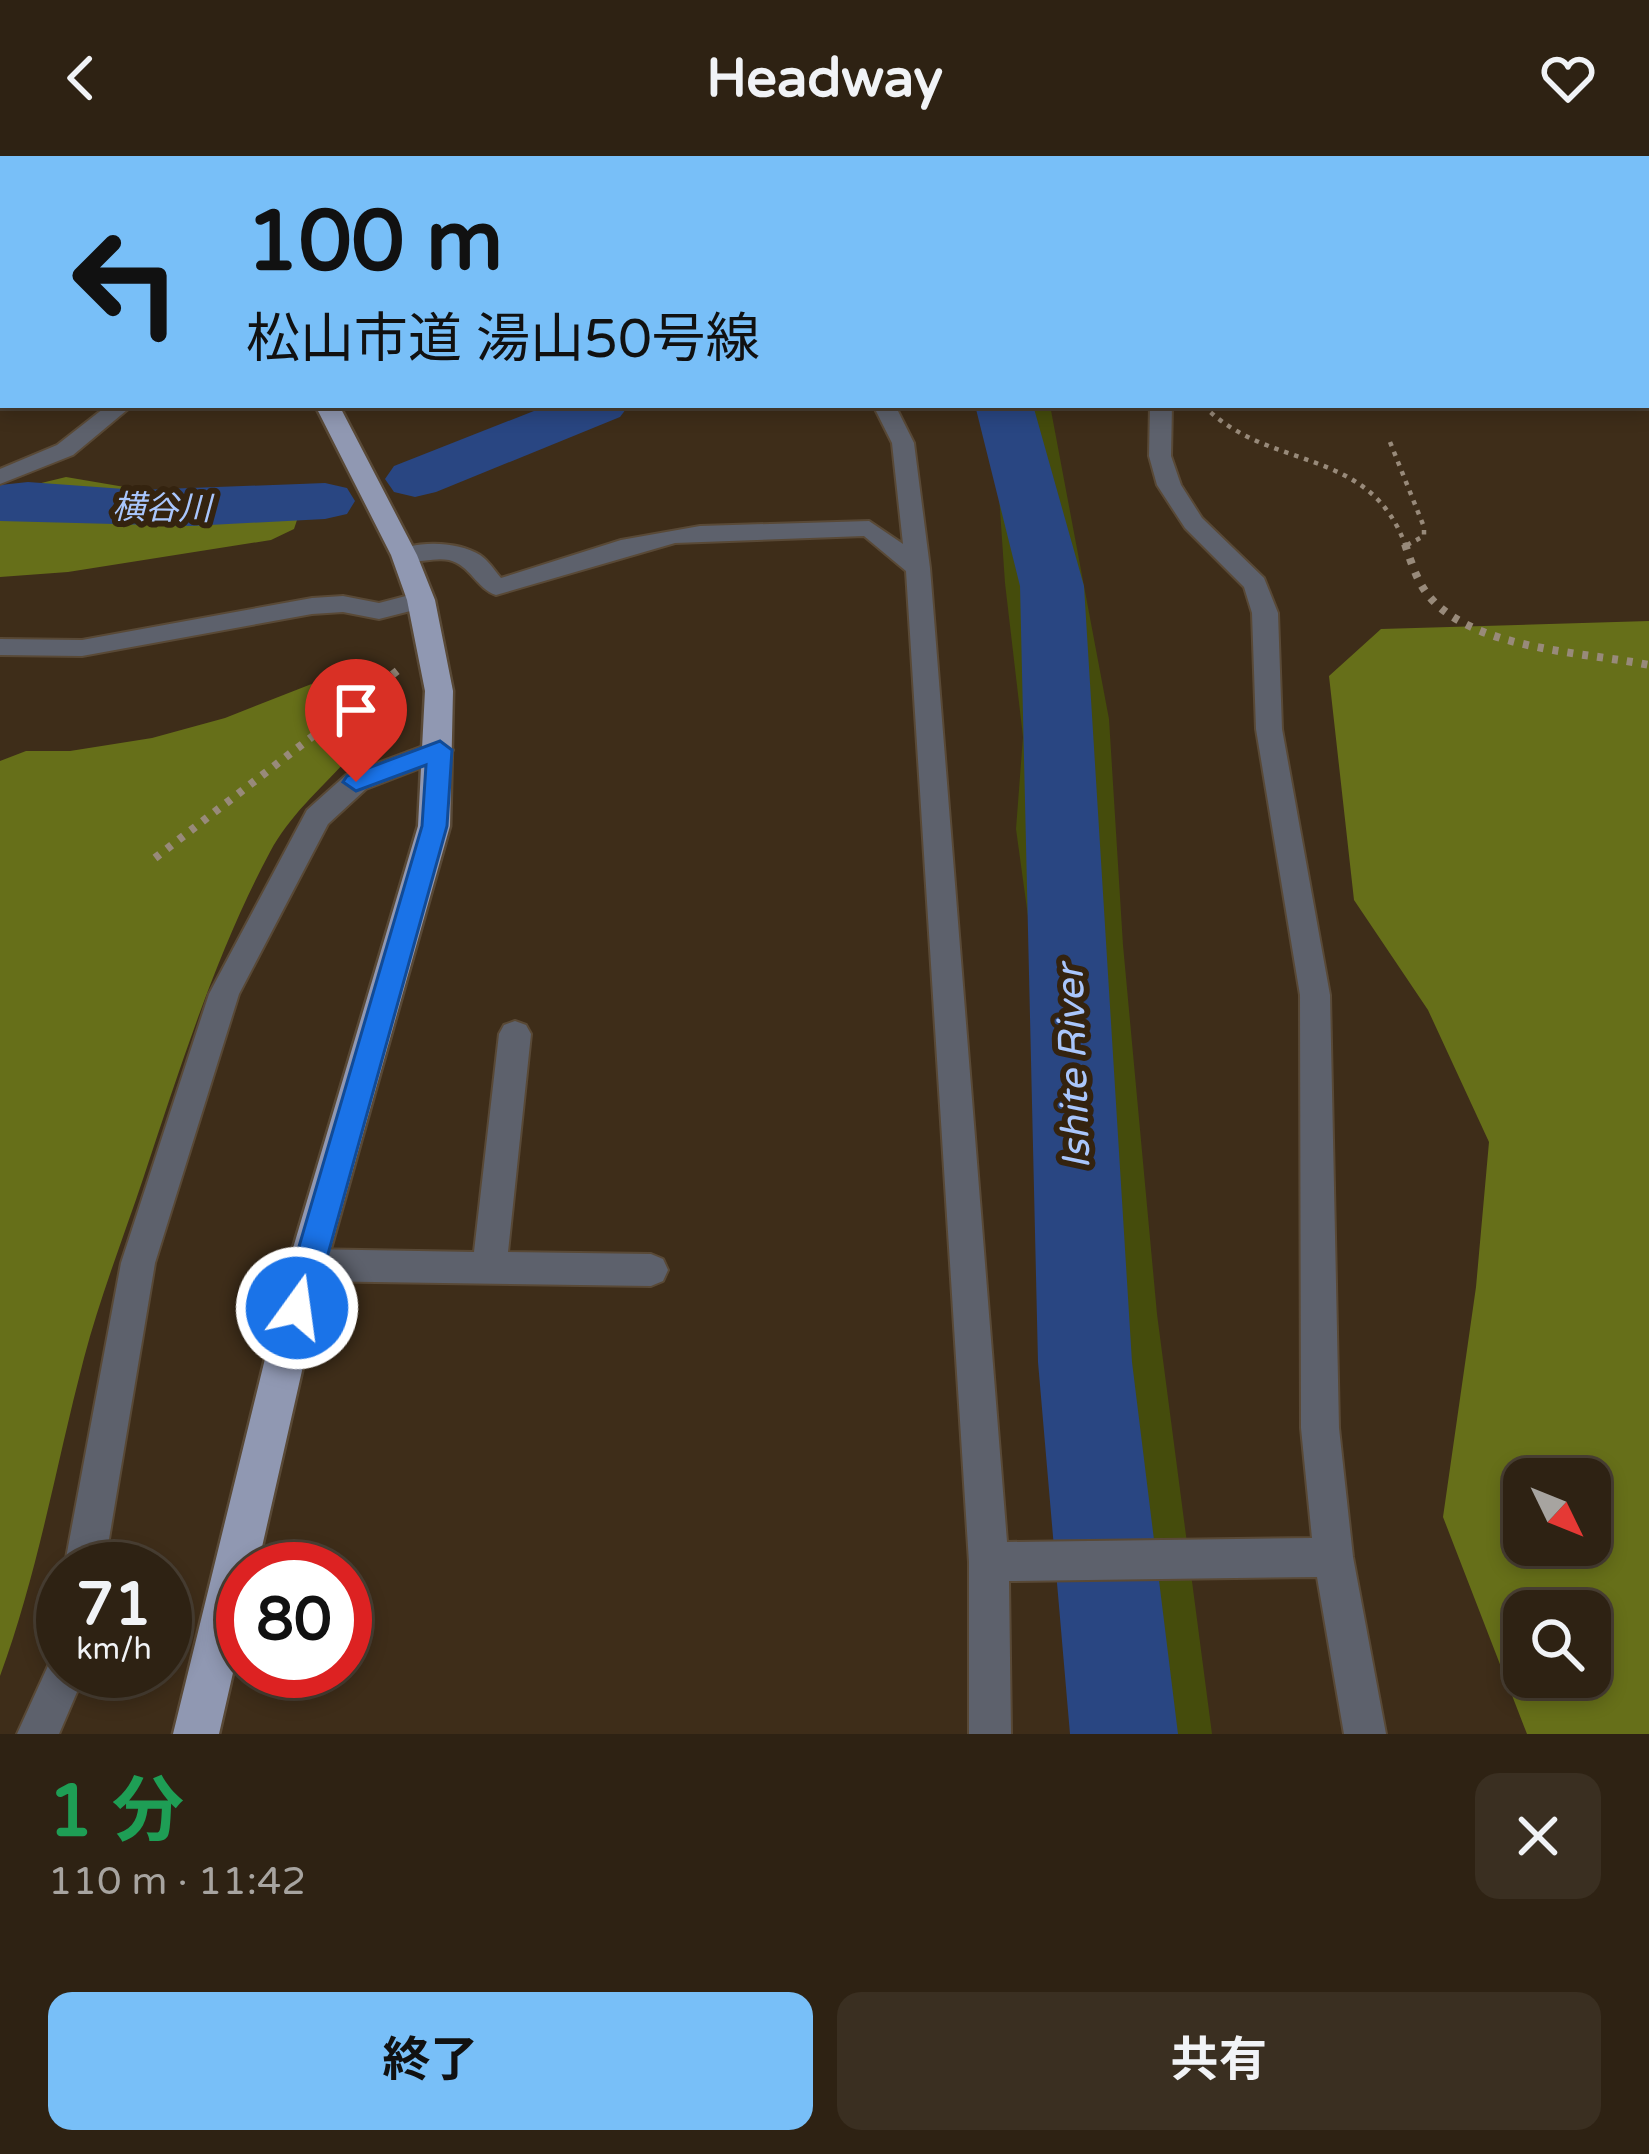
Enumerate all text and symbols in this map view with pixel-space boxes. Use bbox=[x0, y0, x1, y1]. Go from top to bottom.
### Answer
icon: back bbox=[48, 45, 114, 111]
icon: heart bbox=[1535, 45, 1601, 111]
text: Headway bbox=[706, 46, 943, 111]
text: 100 m bbox=[246, 192, 503, 293]
icon: left bbox=[48, 204, 204, 360]
text: 松山市道 湯山50号線 bbox=[246, 307, 760, 372]
water label: 横谷川 bbox=[112, 488, 215, 529]
pin bbox=[305, 659, 407, 782]
icon: arrive bbox=[323, 677, 389, 743]
water label: Ishite River bbox=[1046, 959, 1101, 1170]
position arrow bbox=[234, 1245, 360, 1371]
north arrow bbox=[1503, 1458, 1611, 1566]
map controls bbox=[1503, 1458, 1611, 1698]
speed limit sign: 80 bbox=[216, 1542, 372, 1698]
text: 71 bbox=[76, 1569, 152, 1641]
button: search bbox=[1503, 1590, 1611, 1698]
text: km/h bbox=[76, 1631, 152, 1668]
text: 1 分 bbox=[48, 1769, 184, 1856]
button: close bbox=[1475, 1773, 1601, 1899]
text: 110 m · 11:42 bbox=[48, 1858, 306, 1905]
button: 終了 bbox=[48, 1992, 813, 2130]
button: 共有 bbox=[837, 1992, 1601, 2130]

